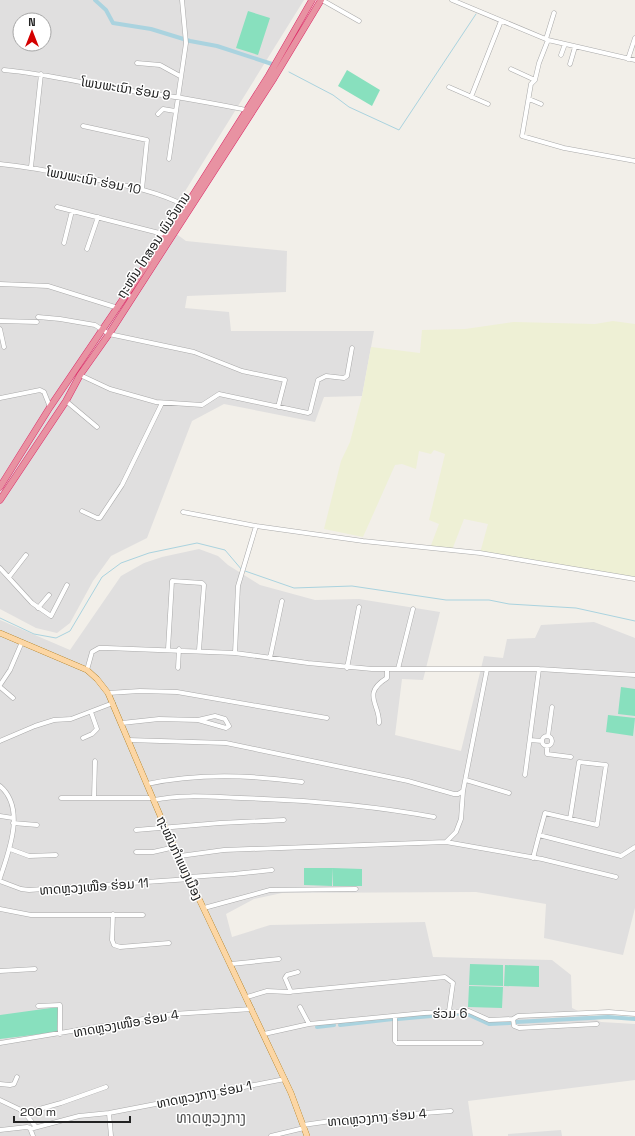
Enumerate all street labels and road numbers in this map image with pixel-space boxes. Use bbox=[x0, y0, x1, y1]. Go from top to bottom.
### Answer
street label: ໂພນພະເນົາ ຮ່ອມ 9 bbox=[79, 73, 172, 104]
street label: ໂພນພະເນົາ ຮ່ອມ 10 bbox=[44, 163, 143, 198]
street label: ຖະໜົນ ໄກສອນ ພົມວິຫານ bbox=[113, 189, 194, 302]
street label: ຖະໜົນກຳແພງເມືອງ bbox=[153, 813, 207, 903]
street label: ທາດຫຼວງເໜືອ ຮ່ອມ 11 bbox=[39, 874, 149, 899]
street label: ຮ່ວມ 6 bbox=[433, 1005, 467, 1022]
street label: ທາດຫຼວງເໜືອ ຮ່ອມ 4 bbox=[72, 1006, 180, 1041]
street label: ທາດຫຼວງກາງ ຮ່ອມ 1 bbox=[155, 1077, 253, 1112]
street label: ທາດຫຼວງກາງ ຮ່ອມ 4 bbox=[327, 1105, 427, 1130]

